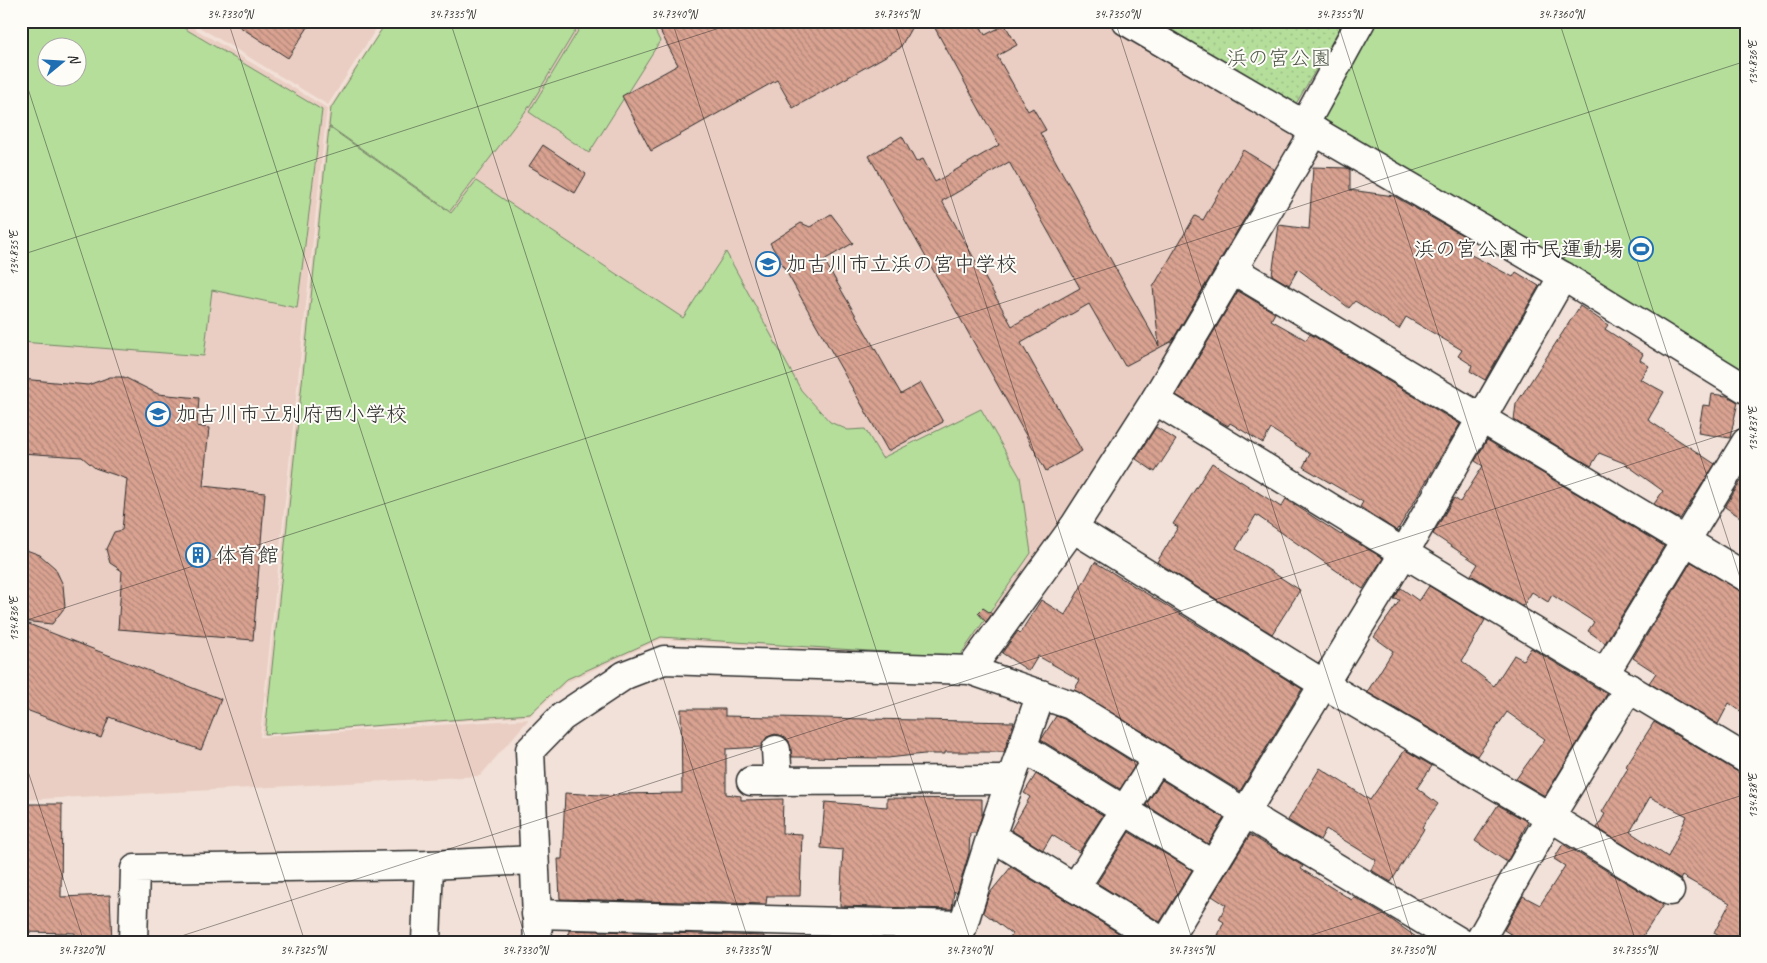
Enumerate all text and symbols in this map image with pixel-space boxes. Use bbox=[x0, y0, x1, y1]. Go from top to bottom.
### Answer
text: 34.7330°N bbox=[207, 6, 254, 22]
text: 34.7335°N bbox=[429, 6, 476, 22]
text: 34.7340°N bbox=[651, 6, 698, 22]
text: 34.7345°N bbox=[873, 6, 920, 22]
text: 34.7350°N bbox=[1094, 6, 1141, 22]
text: 34.7355°N bbox=[1316, 6, 1363, 22]
text: 34.7360°N bbox=[1538, 6, 1585, 22]
north arrow bbox=[38, 38, 88, 88]
text: 134.836°E bbox=[1745, 39, 1761, 85]
park label: 浜の宮公園 bbox=[1227, 45, 1332, 71]
text: N bbox=[64, 51, 84, 67]
text: 134.835°E bbox=[6, 229, 22, 275]
place label: 浜の宮公園市民運動場 bbox=[1414, 236, 1624, 262]
sports icon: 浜の宮公園市民運動場 bbox=[1628, 236, 1654, 262]
school or university icon: 加古川市立浜の宮中学校 bbox=[755, 251, 781, 277]
place label: 加古川市立浜の宮中学校 bbox=[786, 251, 1017, 277]
school or university icon: 加古川市立別府西小学校 bbox=[145, 401, 171, 427]
place label: 加古川市立別府西小学校 bbox=[176, 401, 407, 427]
text: 134.837°E bbox=[1745, 405, 1761, 451]
building icon: 体育館 bbox=[185, 542, 211, 568]
place label: 体育館 bbox=[216, 542, 279, 568]
text: 134.836°E bbox=[6, 595, 22, 641]
text: 134.838°E bbox=[1745, 772, 1761, 818]
text: 34.7320°N bbox=[58, 942, 105, 958]
text: 34.7325°N bbox=[280, 942, 327, 958]
text: 34.7330°N bbox=[502, 942, 549, 958]
text: 34.7335°N bbox=[724, 942, 771, 958]
text: 34.7340°N bbox=[946, 942, 993, 958]
text: 34.7345°N bbox=[1168, 942, 1215, 958]
text: 34.7350°N bbox=[1389, 942, 1436, 958]
text: 34.7355°N bbox=[1611, 942, 1658, 958]

